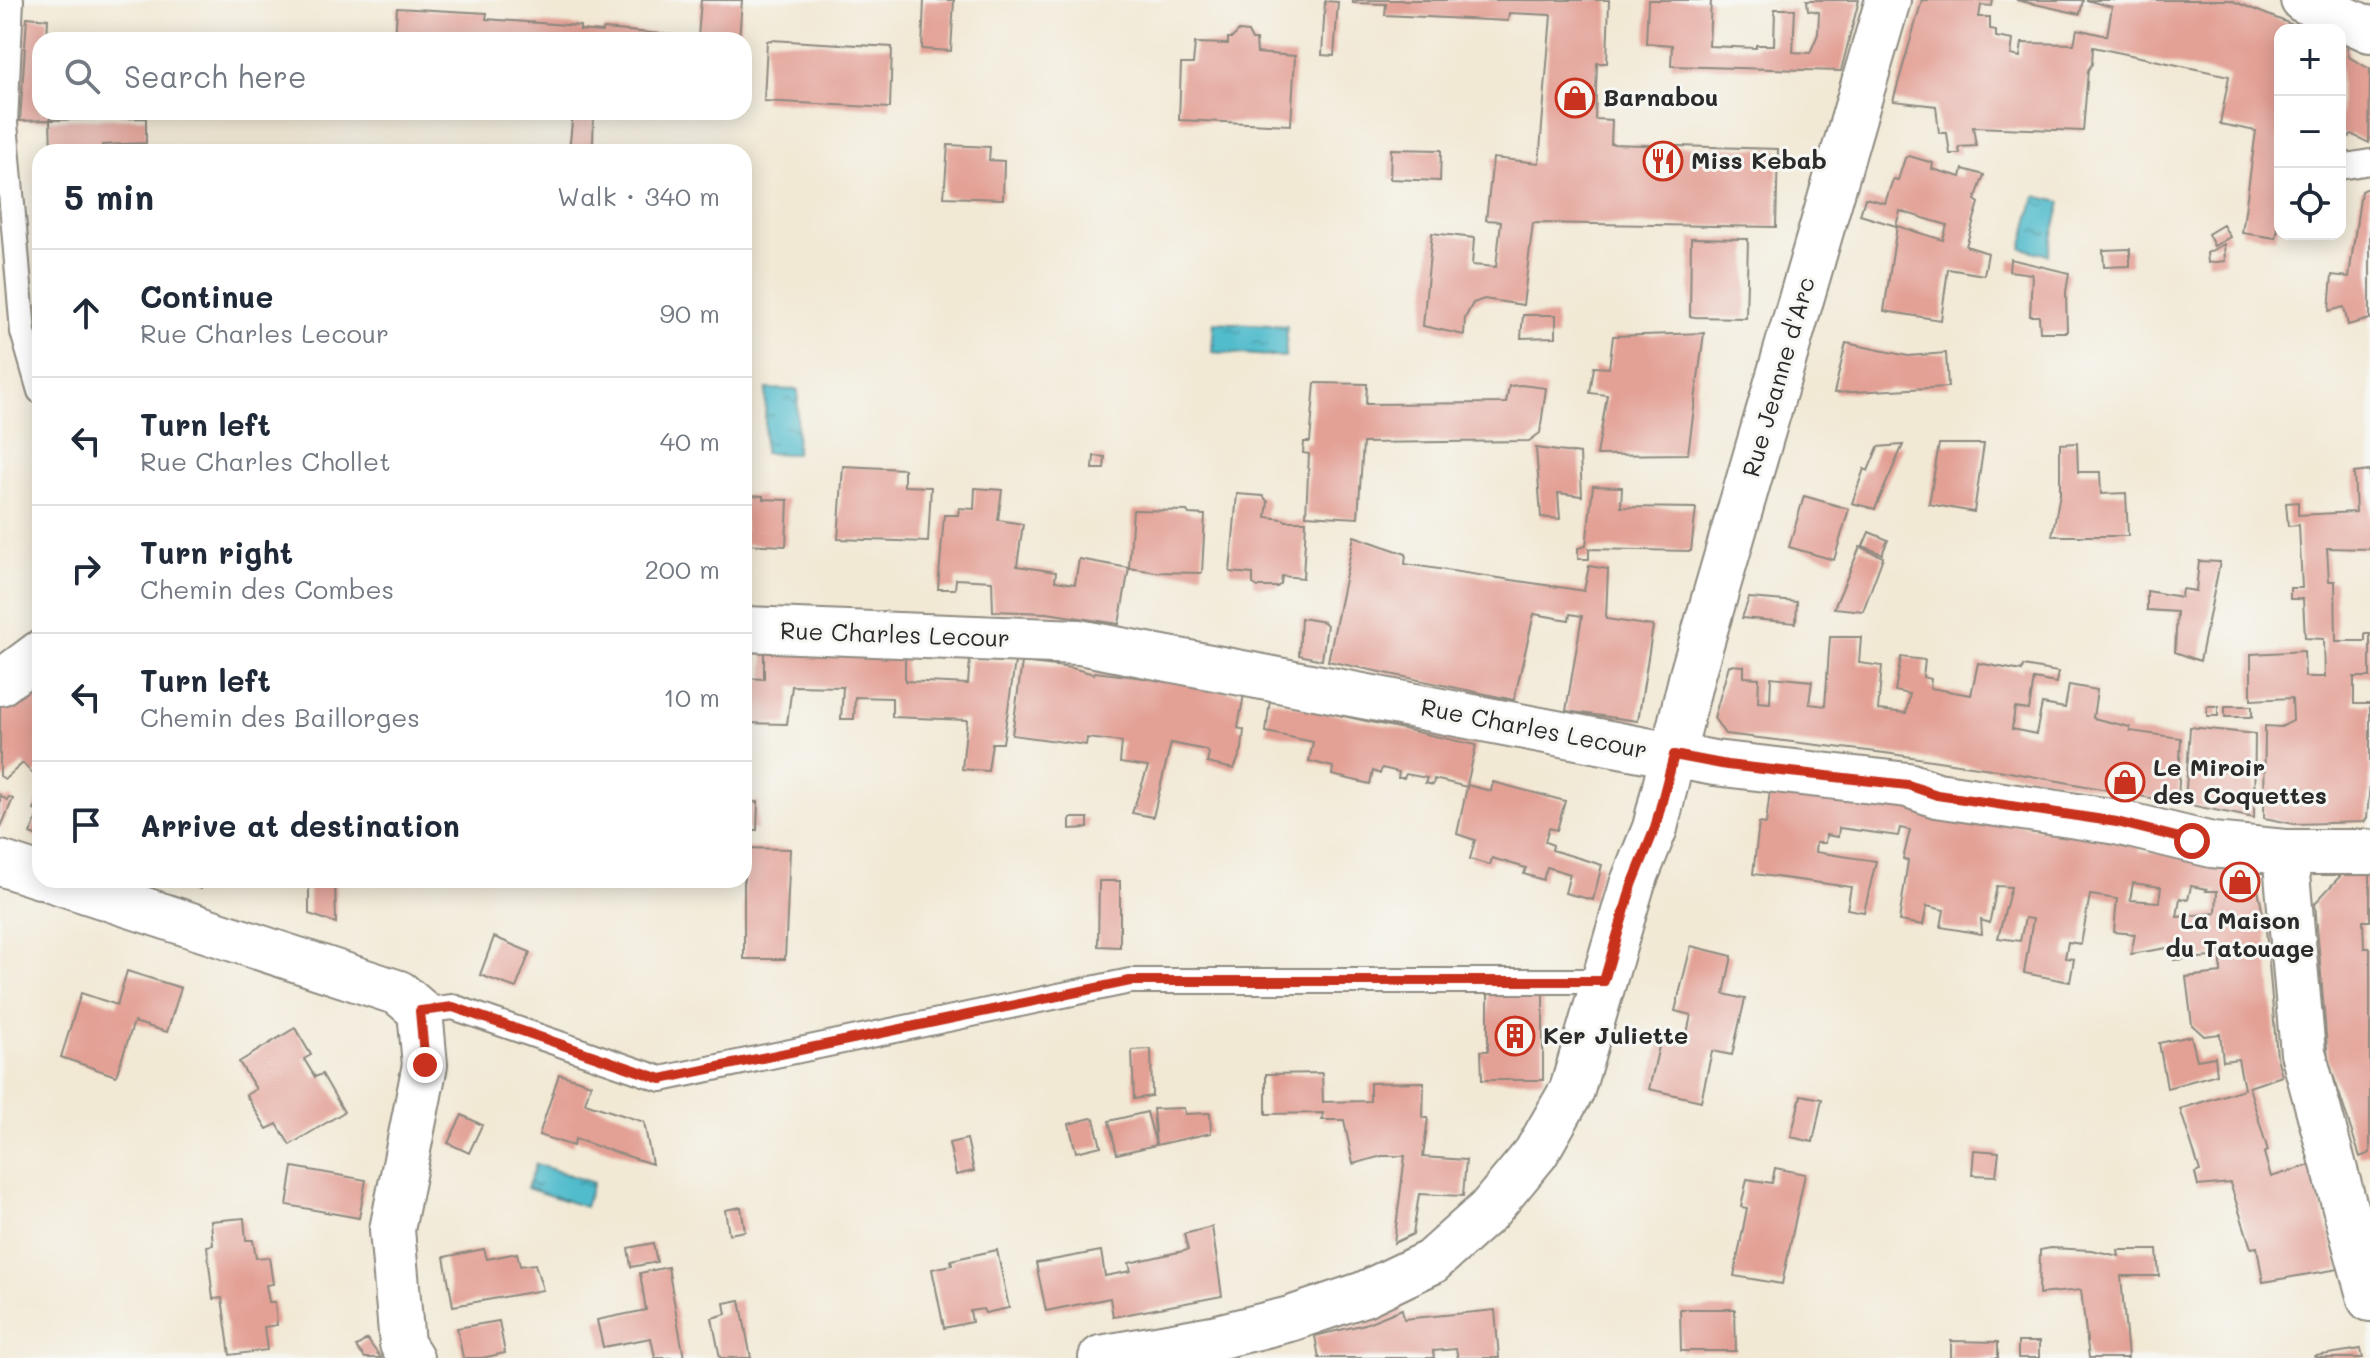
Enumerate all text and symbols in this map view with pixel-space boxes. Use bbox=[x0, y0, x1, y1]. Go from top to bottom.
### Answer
map controls bbox=[2274, 24, 2346, 240]
button: + bbox=[2274, 24, 2346, 96]
search box bbox=[32, 32, 752, 120]
icon: search bbox=[60, 54, 104, 98]
text: Search here bbox=[124, 56, 307, 96]
shop icon: Barnabou bbox=[1554, 77, 1596, 119]
place label: Barnabou bbox=[1603, 81, 1719, 112]
button: − bbox=[2274, 96, 2346, 168]
restaurant icon: Miss Kebab bbox=[1642, 140, 1684, 182]
place label: Miss Kebab bbox=[1691, 144, 1827, 175]
button: locate bbox=[2274, 168, 2346, 240]
text: 5 min bbox=[64, 174, 154, 219]
text: Walk · 340 m bbox=[557, 179, 720, 213]
street label: Rue Jeanne d'Arc bbox=[1734, 273, 1821, 480]
text: Continue bbox=[140, 276, 273, 316]
icon: ahead bbox=[64, 291, 108, 335]
text: 90 m bbox=[660, 296, 720, 330]
text: Rue Charles Lecour bbox=[140, 316, 389, 350]
text: Turn left bbox=[140, 404, 271, 444]
icon: left bbox=[64, 419, 108, 463]
text: 40 m bbox=[660, 424, 720, 458]
text: Rue Charles Chollet bbox=[140, 444, 391, 478]
text: Turn right bbox=[140, 532, 293, 572]
icon: right bbox=[64, 547, 108, 591]
text: 200 m bbox=[644, 552, 720, 586]
text: Chemin des Combes bbox=[140, 572, 394, 606]
street label: Rue Charles Lecour bbox=[780, 614, 1010, 653]
text: Turn left bbox=[140, 660, 271, 700]
icon: left bbox=[64, 675, 108, 719]
text: 10 m bbox=[663, 680, 720, 714]
street label: Rue Charles Lecour bbox=[1418, 690, 1650, 765]
text: Chemin des Baillorges bbox=[140, 700, 420, 734]
place label: Le Miroir des Coquettes bbox=[2153, 751, 2327, 810]
shop icon: Le Miroir des Coquettes bbox=[2104, 761, 2146, 803]
icon: arrive bbox=[64, 803, 108, 847]
text: Arrive at destination bbox=[140, 805, 460, 845]
route start bbox=[2174, 823, 2210, 859]
shop icon: La Maison du Tatouage bbox=[2219, 861, 2261, 903]
place label: La Maison du Tatouage bbox=[2166, 904, 2314, 963]
building icon: Ker Juliette bbox=[1494, 1015, 1536, 1057]
place label: Ker Juliette bbox=[1543, 1019, 1688, 1050]
route end bbox=[407, 1047, 443, 1083]

